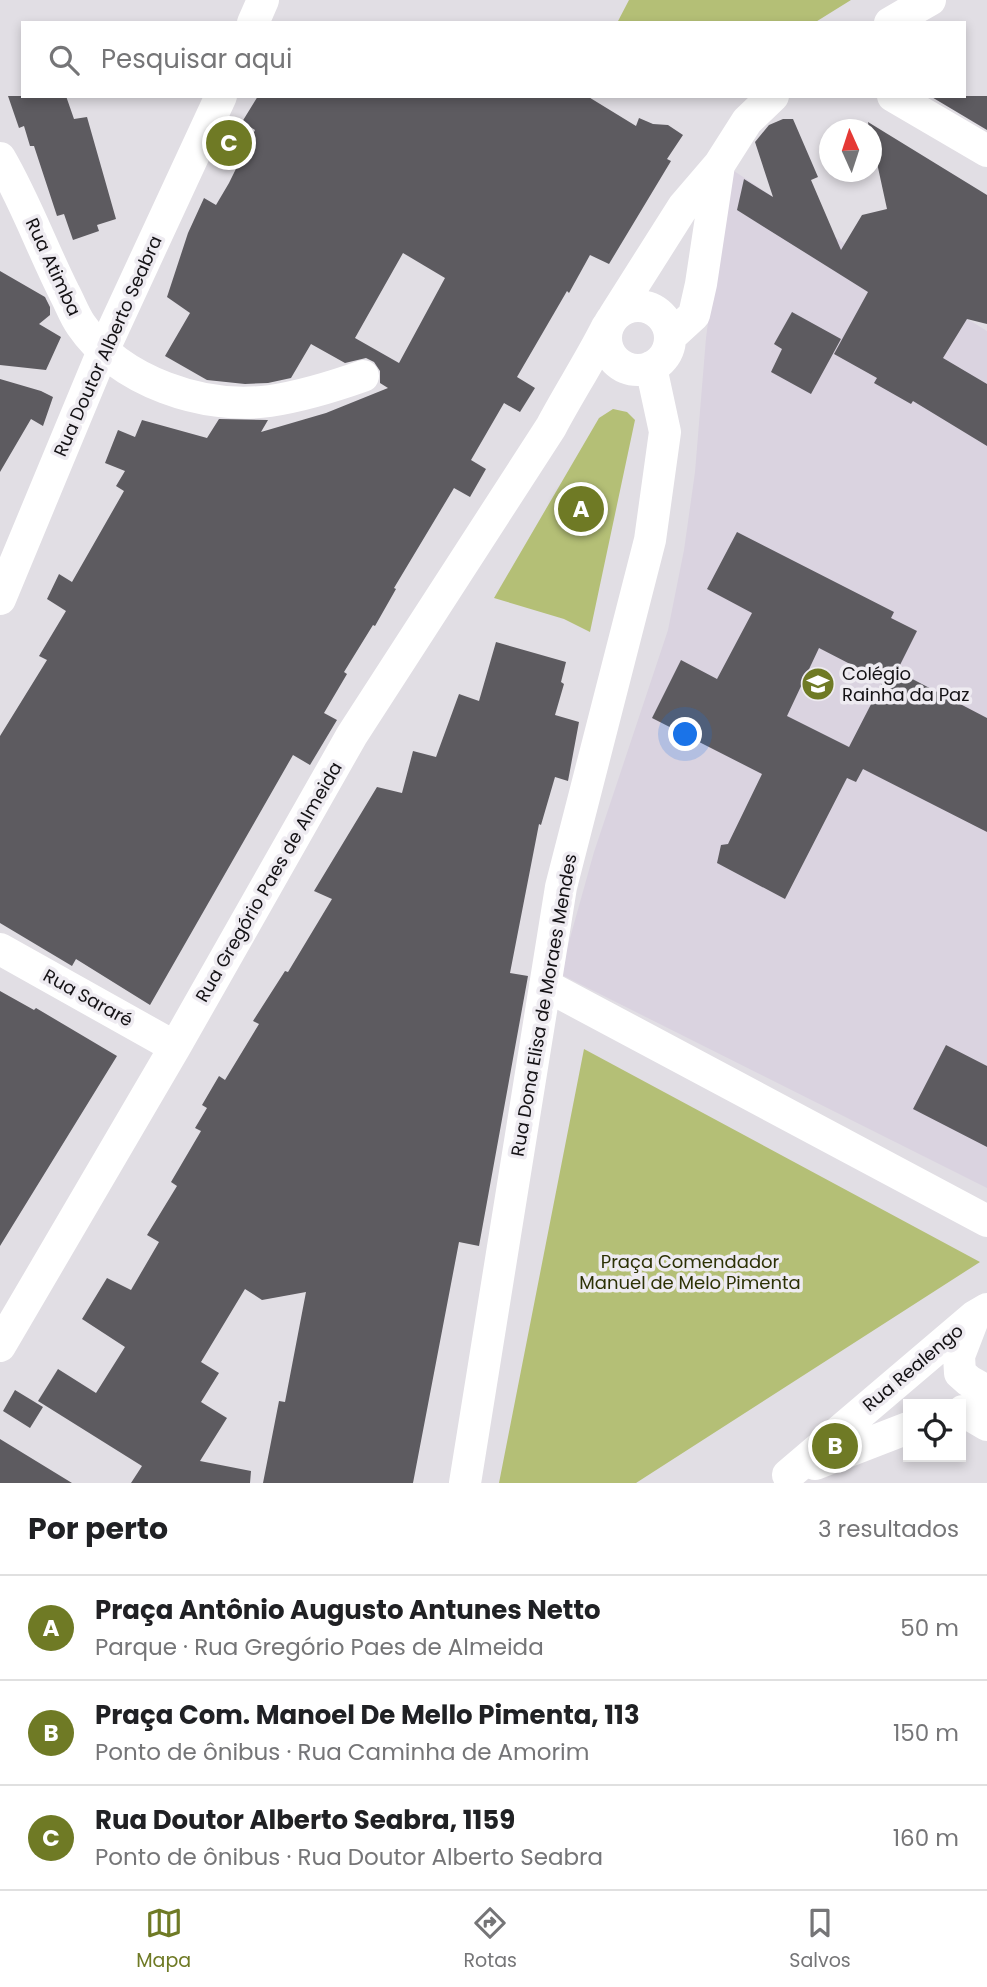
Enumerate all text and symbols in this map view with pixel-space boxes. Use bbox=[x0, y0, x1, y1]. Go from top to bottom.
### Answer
search box bbox=[21, 21, 966, 98]
icon: search bbox=[45, 41, 83, 79]
text: Pesquisar aqui bbox=[101, 41, 292, 77]
pin: C bbox=[206, 117, 252, 169]
north arrow bbox=[819, 119, 882, 182]
street label: Rua Atimba bbox=[20, 214, 87, 320]
street label: Rua Doutor Alberto Seabra bbox=[47, 231, 168, 460]
pin: A bbox=[558, 483, 604, 535]
place label: Colégio Rainha da Paz bbox=[842, 661, 969, 707]
school or university icon: Colégio Rainha da Paz bbox=[799, 665, 837, 703]
your location bbox=[668, 717, 702, 751]
street label: Rua Gregório Paes de Almeida bbox=[189, 757, 348, 1006]
street label: Rua Dona Elisa de Moraes Mendes bbox=[505, 852, 582, 1158]
street label: Rua Sararé bbox=[39, 963, 138, 1032]
park label: Praça Comendador Manuel de Melo Pimenta bbox=[579, 1249, 801, 1295]
street label: Rua Realengo bbox=[857, 1318, 968, 1417]
map controls bbox=[903, 1399, 966, 1462]
button: locate bbox=[903, 1399, 966, 1462]
pin: B bbox=[812, 1420, 858, 1472]
text: Por perto bbox=[28, 1507, 168, 1550]
text: 3 resultados bbox=[818, 1513, 959, 1545]
text: Praça Antônio Augusto Antunes Netto bbox=[95, 1592, 601, 1628]
text: A bbox=[43, 1612, 59, 1644]
text: 50 m bbox=[900, 1612, 959, 1644]
text: Parque · Rua Gregório Paes de Almeida bbox=[95, 1631, 544, 1663]
text: Praça Com. Manoel De Mello Pimenta, 113 bbox=[95, 1697, 640, 1733]
text: B bbox=[43, 1717, 59, 1749]
text: 150 m bbox=[893, 1717, 959, 1749]
text: Ponto de ônibus · Rua Caminha de Amorim bbox=[95, 1736, 589, 1768]
text: Rua Doutor Alberto Seabra, 1159 bbox=[95, 1802, 515, 1838]
text: C bbox=[42, 1822, 60, 1854]
text: 160 m bbox=[893, 1822, 959, 1854]
text: Ponto de ônibus · Rua Doutor Alberto Seabra bbox=[95, 1841, 603, 1873]
tab: Mapa bbox=[136, 1904, 191, 1975]
tab: Rotas bbox=[464, 1904, 517, 1975]
tab: Salvos bbox=[789, 1904, 851, 1975]

